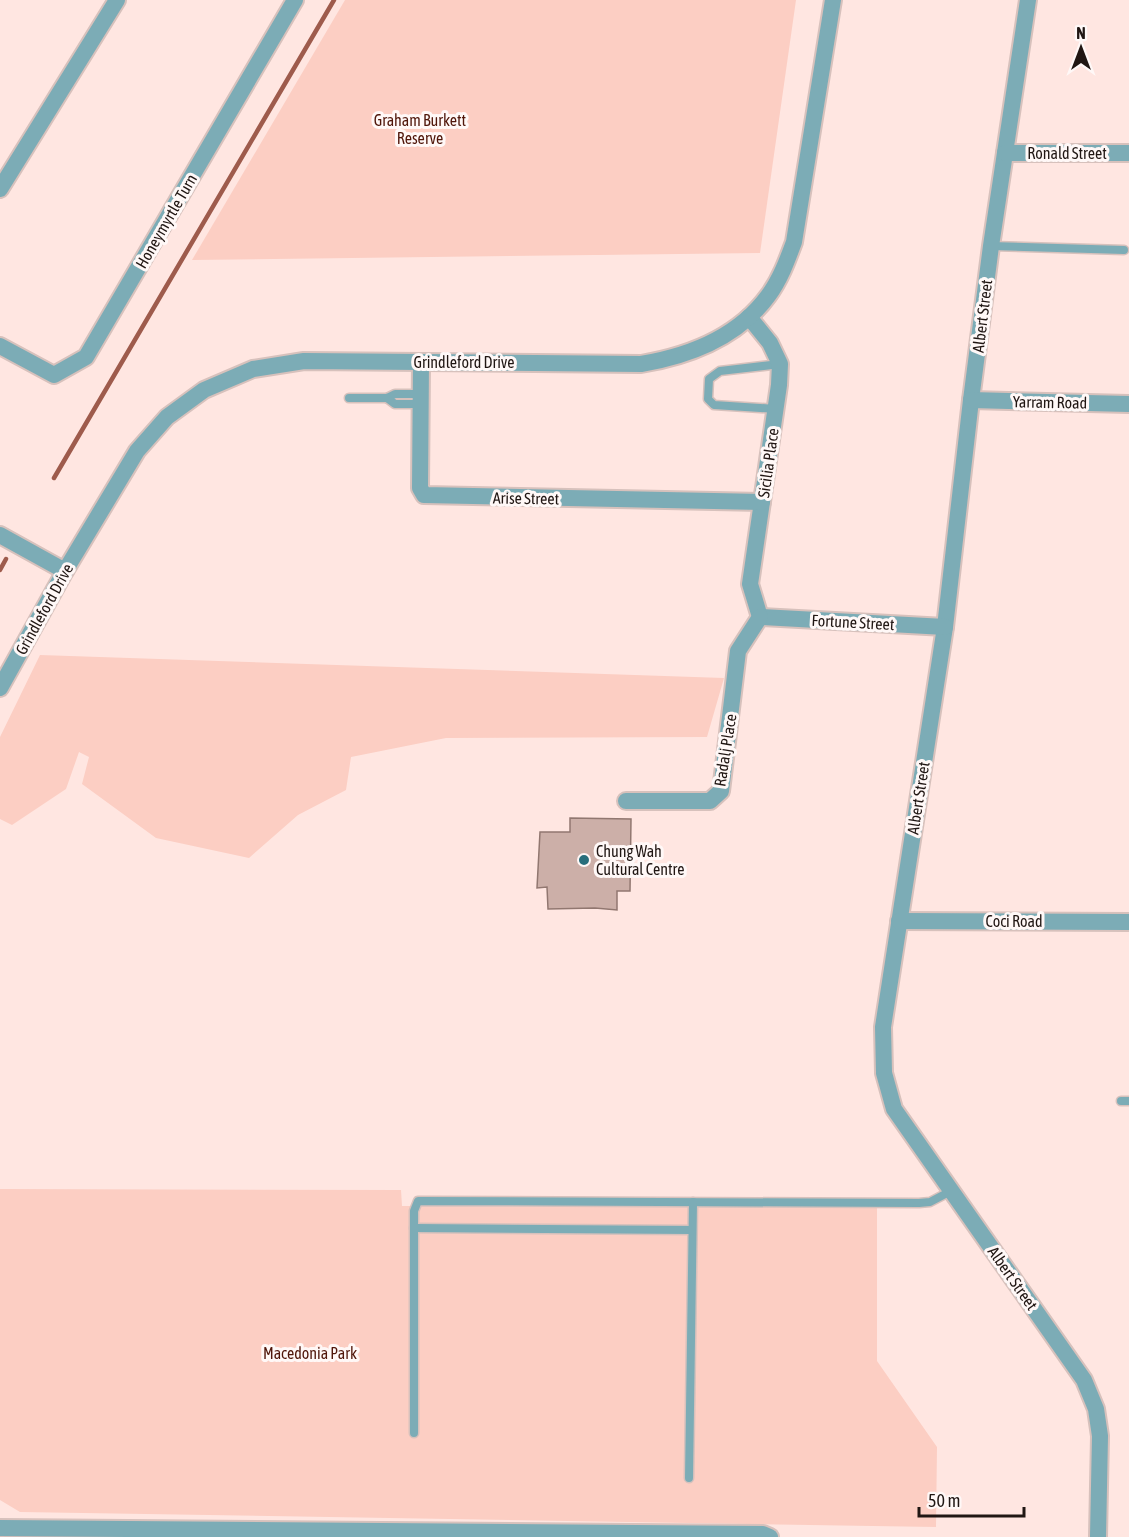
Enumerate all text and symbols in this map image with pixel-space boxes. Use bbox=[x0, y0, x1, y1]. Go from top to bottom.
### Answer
north arrow bbox=[1051, 18, 1111, 78]
text: N bbox=[1076, 24, 1086, 42]
park label: Graham Burkett Reserve bbox=[374, 111, 467, 147]
street label: Ronald Street bbox=[1027, 144, 1107, 162]
street label: Honeymyrtle Turn bbox=[132, 171, 201, 272]
street label: Albert Street bbox=[969, 278, 995, 354]
street label: Grindleford Drive bbox=[413, 353, 515, 371]
street label: Yarram Road bbox=[1013, 392, 1087, 412]
street label: Sicilia Place bbox=[754, 427, 782, 499]
street label: Arise Street bbox=[493, 488, 560, 508]
street label: Grindleford Drive bbox=[12, 560, 76, 658]
street label: Fortune Street bbox=[811, 611, 895, 633]
street label: Radalj Place bbox=[710, 712, 741, 788]
street label: Albert Street bbox=[903, 760, 933, 836]
place label: Chung Wah Cultural Centre bbox=[596, 842, 685, 878]
marker: Chung Wah Cultural Centre bbox=[577, 853, 591, 867]
street label: Coci Road bbox=[985, 912, 1043, 930]
street label: Albert Street bbox=[985, 1243, 1042, 1314]
park label: Macedonia Park bbox=[263, 1344, 357, 1362]
scale bar bbox=[919, 1480, 1024, 1518]
text: 50 m bbox=[928, 1490, 960, 1511]

